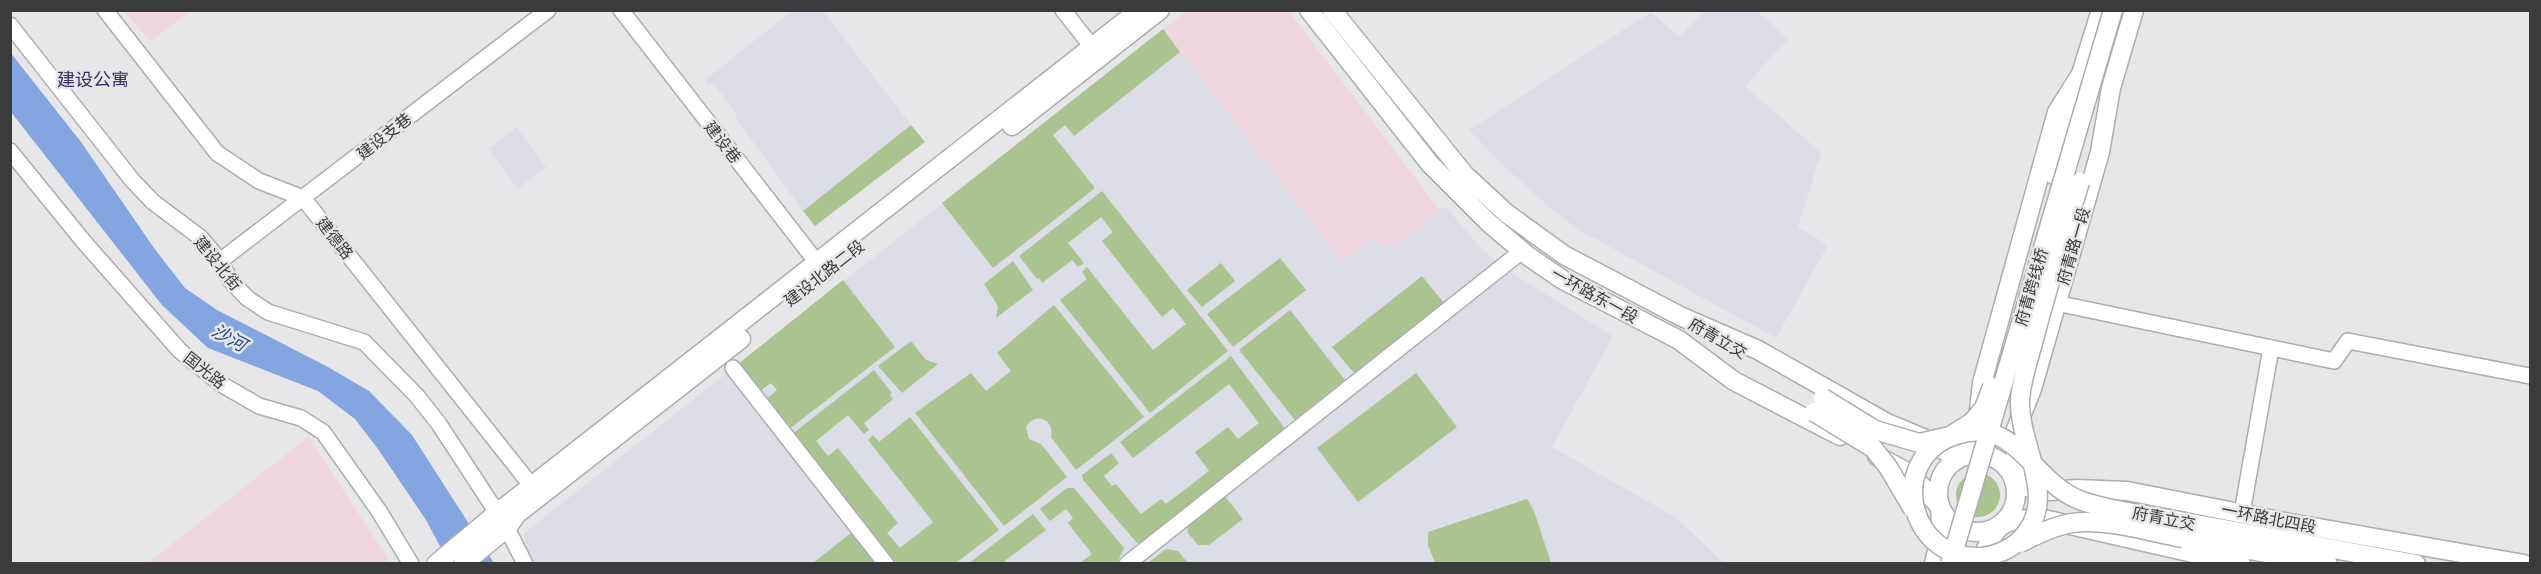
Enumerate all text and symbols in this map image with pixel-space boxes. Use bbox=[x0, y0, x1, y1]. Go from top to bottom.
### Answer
district label: 建设公寓 bbox=[57, 69, 129, 91]
street label: 建设支巷 bbox=[353, 109, 415, 164]
street label: 建设巷 bbox=[700, 118, 745, 167]
street label: 府青路一段 bbox=[2053, 205, 2094, 287]
street label: 建德路 bbox=[312, 214, 357, 263]
street label: 建设北街 bbox=[190, 232, 245, 294]
street label: 建设北路二段 bbox=[781, 236, 868, 310]
street label: 府青跨线桥 bbox=[2011, 246, 2052, 328]
street label: 一环路东一段 bbox=[1548, 264, 1641, 327]
street label: 府青立交 bbox=[1685, 314, 1750, 363]
water label: 沙河 bbox=[208, 320, 253, 358]
street label: 国光路 bbox=[180, 348, 229, 393]
street label: 一环路北四段 bbox=[2220, 500, 2318, 537]
street label: 府青立交 bbox=[2131, 503, 2197, 534]

